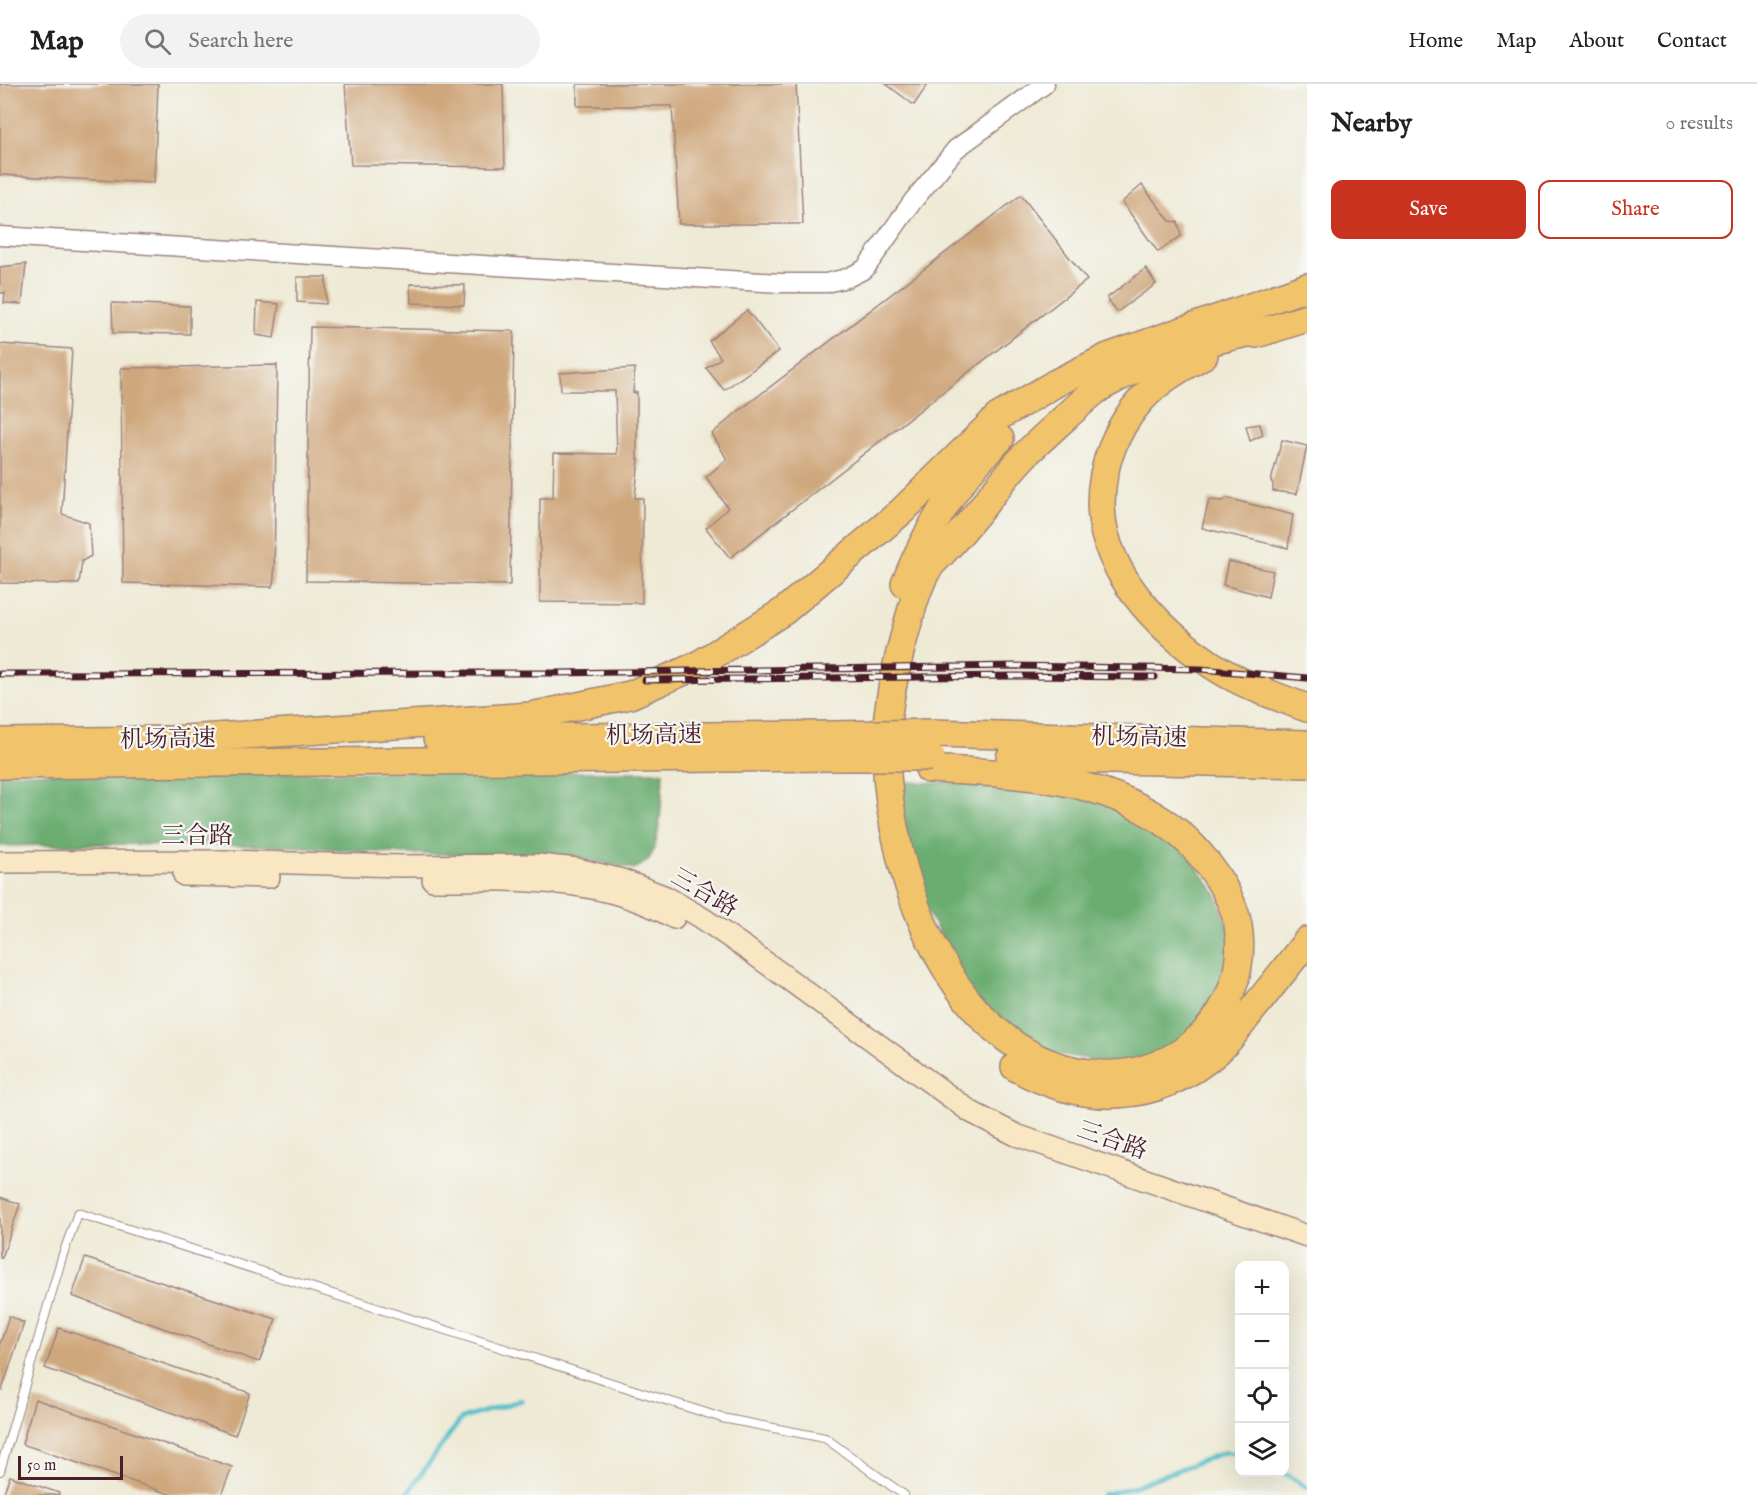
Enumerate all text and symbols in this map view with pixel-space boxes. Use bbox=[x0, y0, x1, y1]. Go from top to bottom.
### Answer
search box bbox=[120, 14, 540, 68]
text: Map bbox=[30, 24, 84, 59]
icon: search bbox=[141, 25, 174, 58]
text: Search here bbox=[189, 27, 293, 55]
text: Home bbox=[1408, 28, 1463, 55]
text: Map bbox=[1496, 28, 1536, 55]
text: About bbox=[1569, 28, 1624, 55]
text: Contact bbox=[1657, 28, 1727, 55]
text: Nearby bbox=[1331, 107, 1412, 140]
text: 0 results bbox=[1666, 111, 1733, 136]
button: Save bbox=[1331, 180, 1526, 239]
button: Share bbox=[1538, 180, 1733, 239]
street label: 机场高速 bbox=[606, 720, 702, 752]
street label: 机场高速 bbox=[1091, 722, 1187, 754]
street label: 机场高速 bbox=[120, 724, 216, 756]
street label: 三合路 bbox=[161, 821, 233, 852]
street label: 三合路 bbox=[665, 862, 743, 924]
street label: 三合路 bbox=[1073, 1115, 1151, 1167]
map controls bbox=[1235, 1261, 1289, 1477]
button: + bbox=[1235, 1261, 1289, 1315]
button: − bbox=[1235, 1315, 1289, 1369]
button: locate bbox=[1235, 1369, 1289, 1423]
button: layers bbox=[1235, 1423, 1289, 1477]
scale bar bbox=[18, 1453, 123, 1480]
text: 50 m bbox=[27, 1456, 56, 1476]

